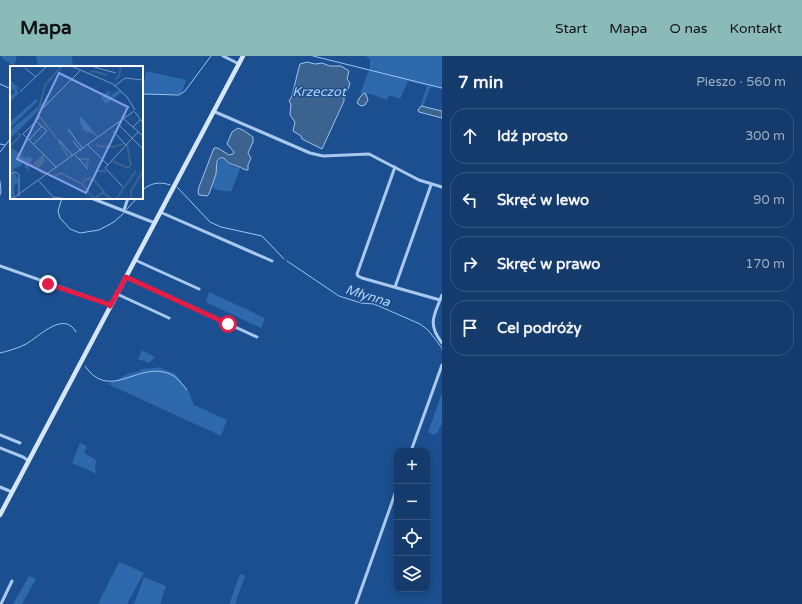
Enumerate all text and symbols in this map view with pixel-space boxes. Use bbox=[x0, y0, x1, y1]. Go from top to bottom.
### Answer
text: Mapa bbox=[20, 17, 72, 39]
text: Start bbox=[555, 20, 587, 37]
text: Mapa bbox=[609, 20, 647, 37]
text: O nas bbox=[669, 20, 708, 37]
text: Kontakt bbox=[730, 20, 782, 37]
inset map bbox=[10, 66, 143, 199]
text: 7 min bbox=[458, 72, 503, 93]
text: Pieszo · 560 m bbox=[696, 74, 786, 90]
water label: Krzeczot bbox=[292, 84, 348, 100]
icon: ahead bbox=[459, 125, 481, 147]
text: Idź prosto bbox=[497, 127, 568, 145]
text: 300 m bbox=[745, 128, 785, 144]
icon: left bbox=[459, 189, 481, 211]
text: Skręć w lewo bbox=[497, 191, 589, 209]
text: 90 m bbox=[753, 192, 785, 208]
icon: right bbox=[459, 253, 481, 275]
text: Skręć w prawo bbox=[497, 255, 600, 273]
text: 170 m bbox=[745, 256, 785, 272]
route end bbox=[39, 275, 57, 293]
water label: Młynna bbox=[343, 282, 393, 311]
route start bbox=[219, 315, 237, 333]
icon: arrive bbox=[459, 317, 481, 339]
text: Cel podróży bbox=[497, 319, 582, 337]
map controls bbox=[394, 448, 430, 592]
button: + bbox=[394, 448, 430, 484]
button: − bbox=[394, 484, 430, 520]
button: locate bbox=[394, 520, 430, 556]
button: layers bbox=[394, 556, 430, 592]

